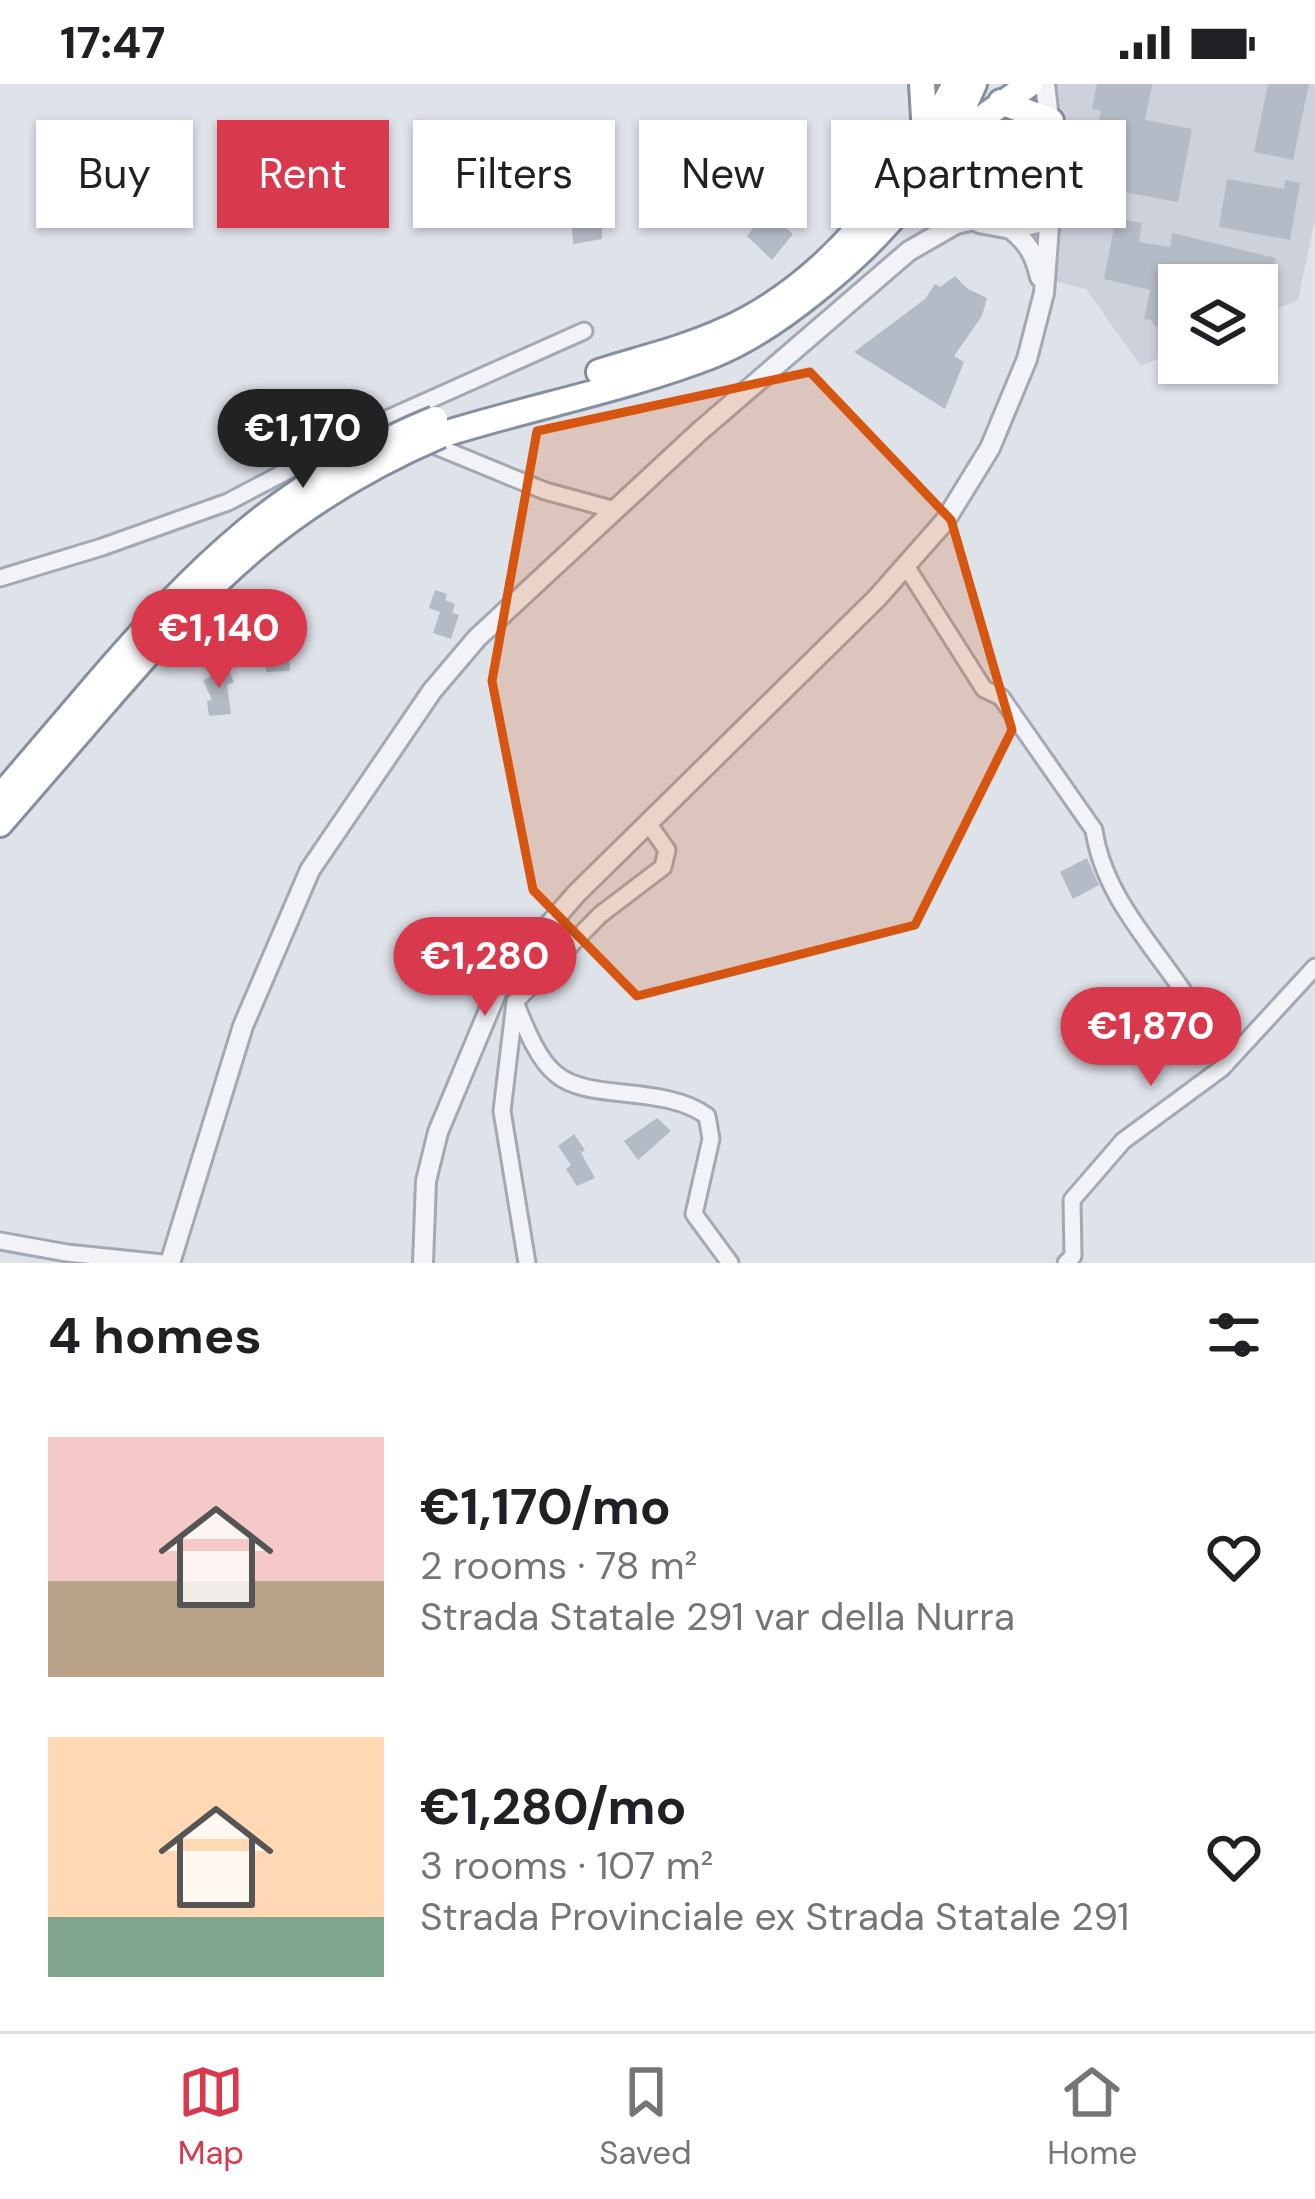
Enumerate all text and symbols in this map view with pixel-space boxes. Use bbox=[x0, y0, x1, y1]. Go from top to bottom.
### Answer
text: 17:47 bbox=[60, 13, 165, 72]
chip: Buy bbox=[36, 120, 193, 228]
chip: Rent bbox=[217, 120, 389, 228]
chip: Filters bbox=[413, 120, 615, 228]
chip: New bbox=[639, 120, 807, 228]
chip: Apartment bbox=[831, 120, 1126, 228]
map controls bbox=[1158, 264, 1278, 384]
button: layers bbox=[1158, 264, 1278, 384]
pin: €1,170 bbox=[205, 389, 401, 491]
text: €1,170 bbox=[245, 402, 361, 453]
pin: €1,140 bbox=[121, 589, 317, 691]
text: €1,140 bbox=[158, 602, 280, 653]
pin: €1,280 bbox=[387, 917, 583, 1019]
text: €1,280 bbox=[421, 930, 549, 981]
pin: €1,870 bbox=[1053, 987, 1249, 1089]
text: €1,870 bbox=[1087, 1000, 1215, 1051]
text: 4 homes bbox=[48, 1302, 262, 1369]
icon: filters bbox=[1201, 1302, 1267, 1368]
text: €1,170/mo bbox=[420, 1473, 671, 1540]
icon: home bbox=[144, 1485, 288, 1629]
icon: heart bbox=[1201, 1524, 1267, 1590]
text: 2 rooms · 78 m² bbox=[420, 1540, 697, 1591]
text: Strada Statale 291 var della Nurra bbox=[420, 1591, 1015, 1642]
text: €1,280/mo bbox=[420, 1773, 687, 1840]
icon: home bbox=[144, 1785, 288, 1929]
icon: heart bbox=[1201, 1824, 1267, 1890]
text: 3 rooms · 107 m² bbox=[420, 1840, 713, 1891]
text: Strada Provinciale ex Strada Statale 291 bbox=[420, 1891, 1129, 1942]
tab: Map bbox=[178, 2059, 244, 2174]
tab: Saved bbox=[599, 2059, 692, 2174]
tab: Home bbox=[1047, 2059, 1137, 2174]

